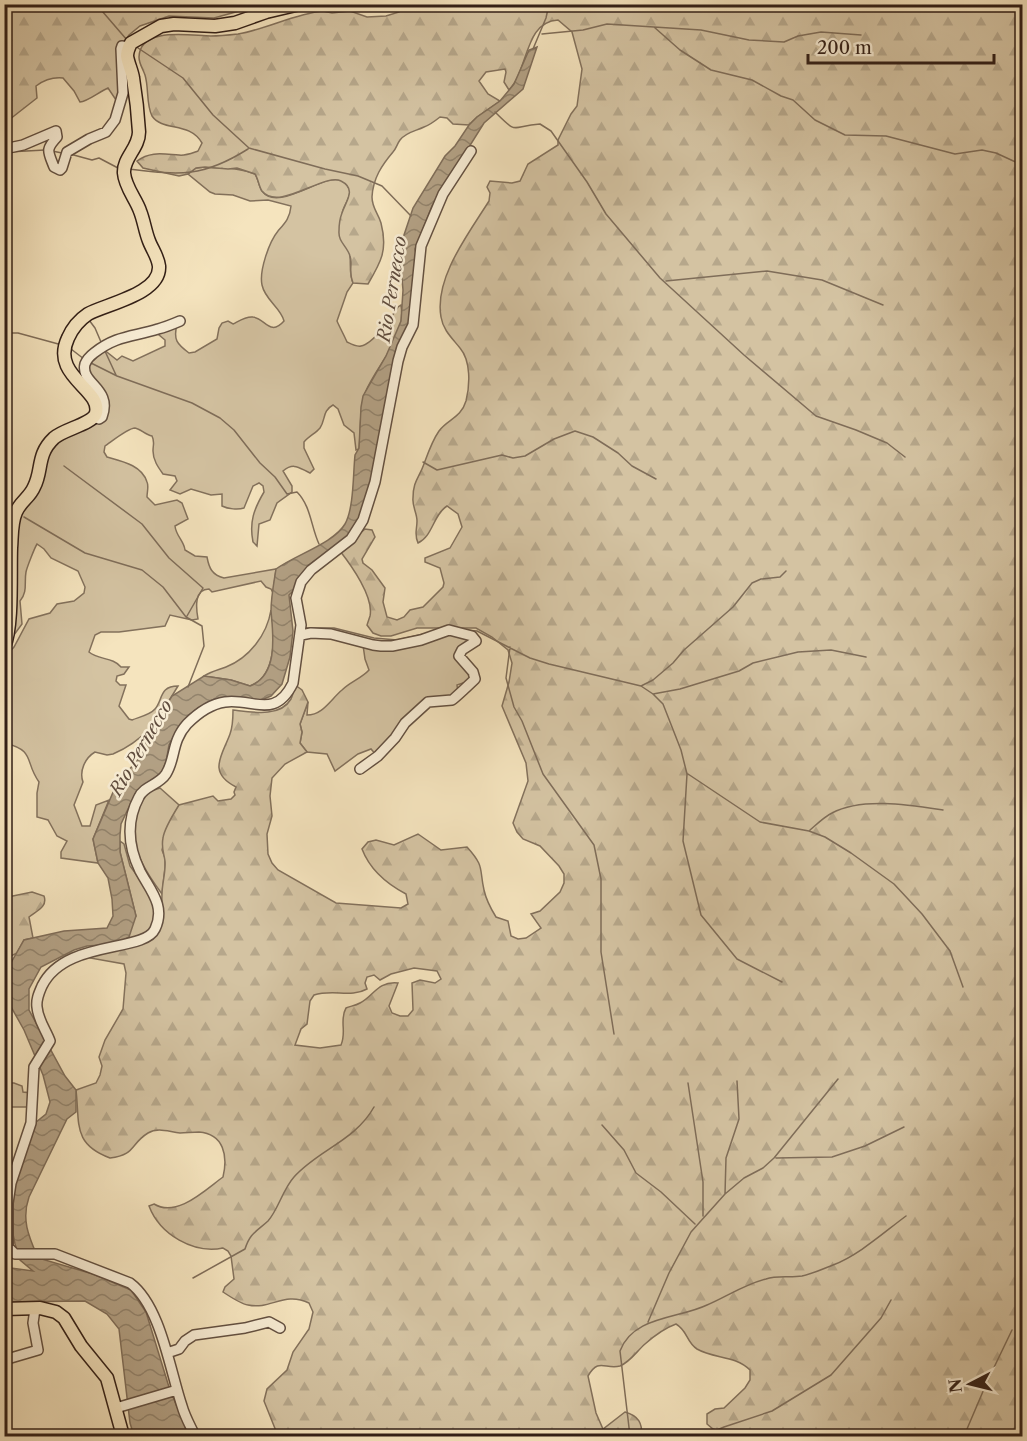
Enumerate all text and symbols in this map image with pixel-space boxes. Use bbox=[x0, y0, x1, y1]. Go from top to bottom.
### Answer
scale bar bbox=[808, 27, 994, 65]
text: 200 m bbox=[817, 37, 872, 59]
water label: Rio Pernecco bbox=[372, 234, 411, 345]
water label: Rio Pernecco bbox=[104, 696, 177, 801]
north arrow bbox=[940, 1354, 1000, 1414]
text: N bbox=[944, 1378, 966, 1394]

